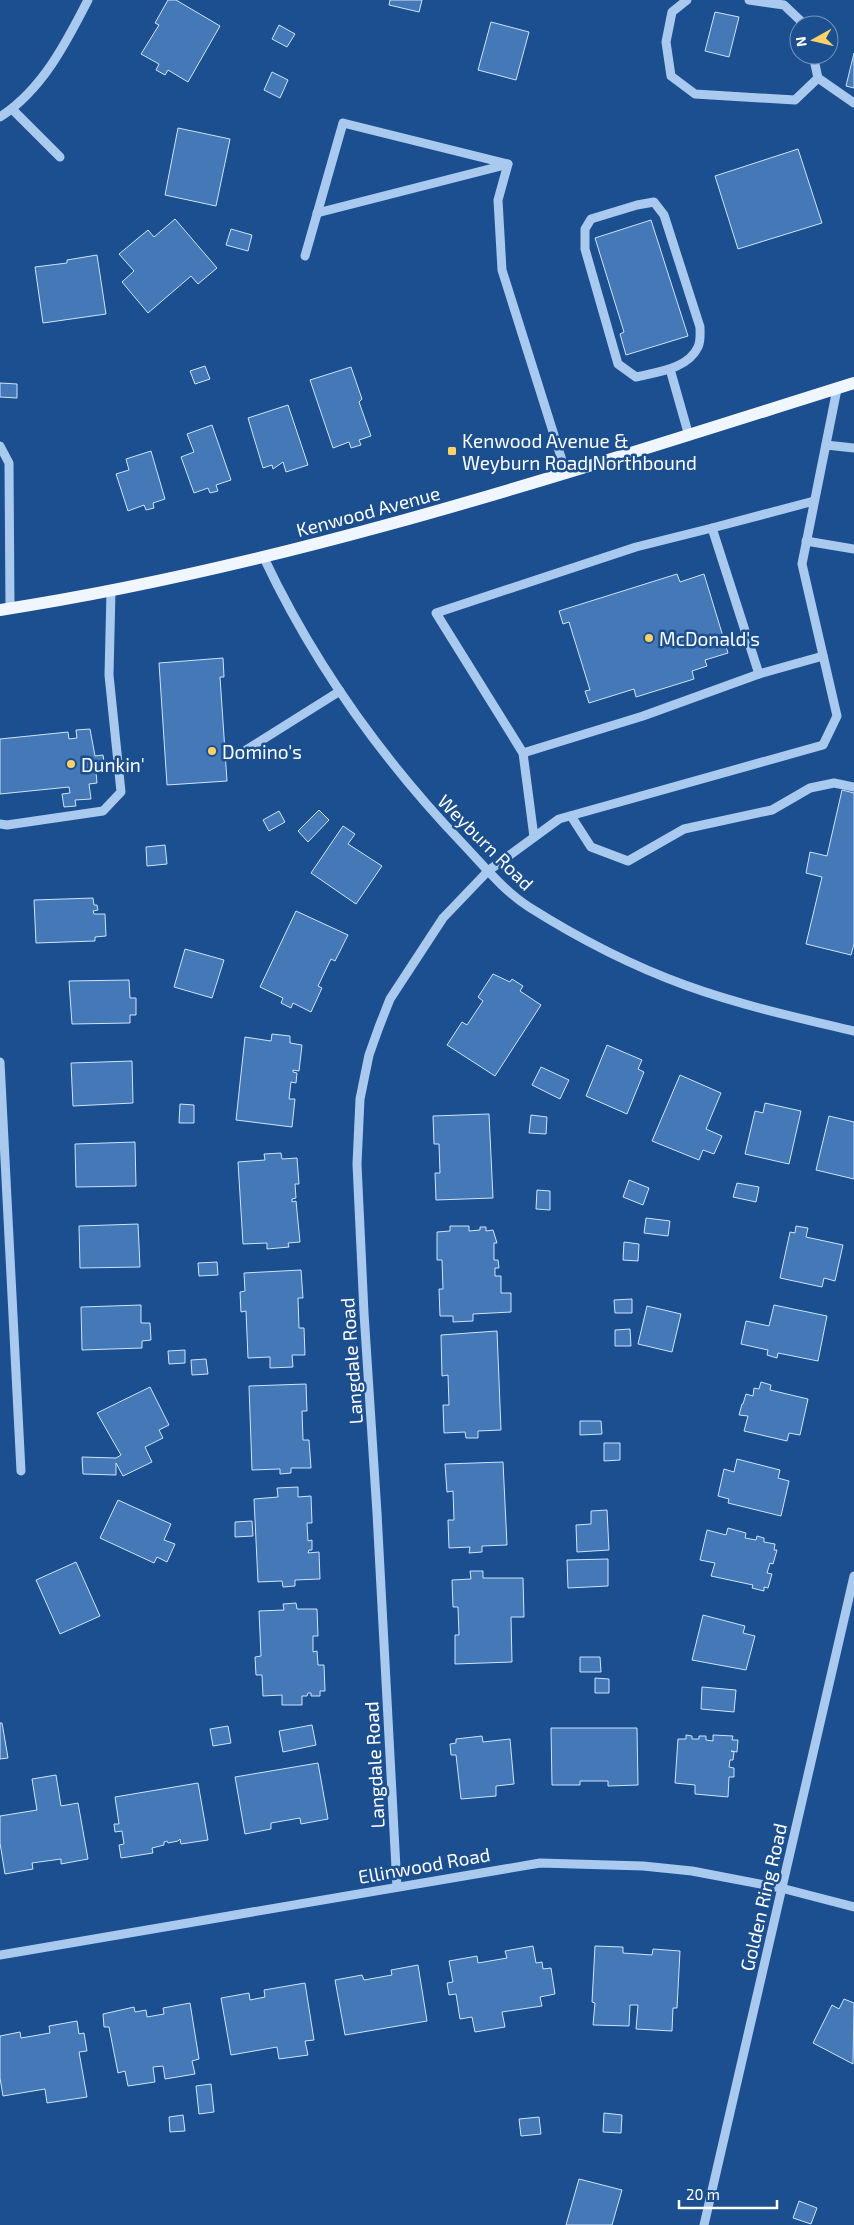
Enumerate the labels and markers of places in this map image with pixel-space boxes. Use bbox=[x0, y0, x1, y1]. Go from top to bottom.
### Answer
place label: Kenwood Avenue & Weyburn Road Northbound bbox=[462, 429, 697, 474]
marker: Kenwood Avenue & Weyburn Road Northbound bbox=[446, 445, 458, 457]
place label: McDonald's bbox=[659, 627, 760, 650]
marker: McDonald's bbox=[643, 632, 655, 644]
place label: Domino's bbox=[222, 740, 302, 763]
marker: Domino's bbox=[206, 745, 218, 757]
place label: Dunkin' bbox=[81, 753, 145, 776]
marker: Dunkin' bbox=[65, 758, 77, 770]

